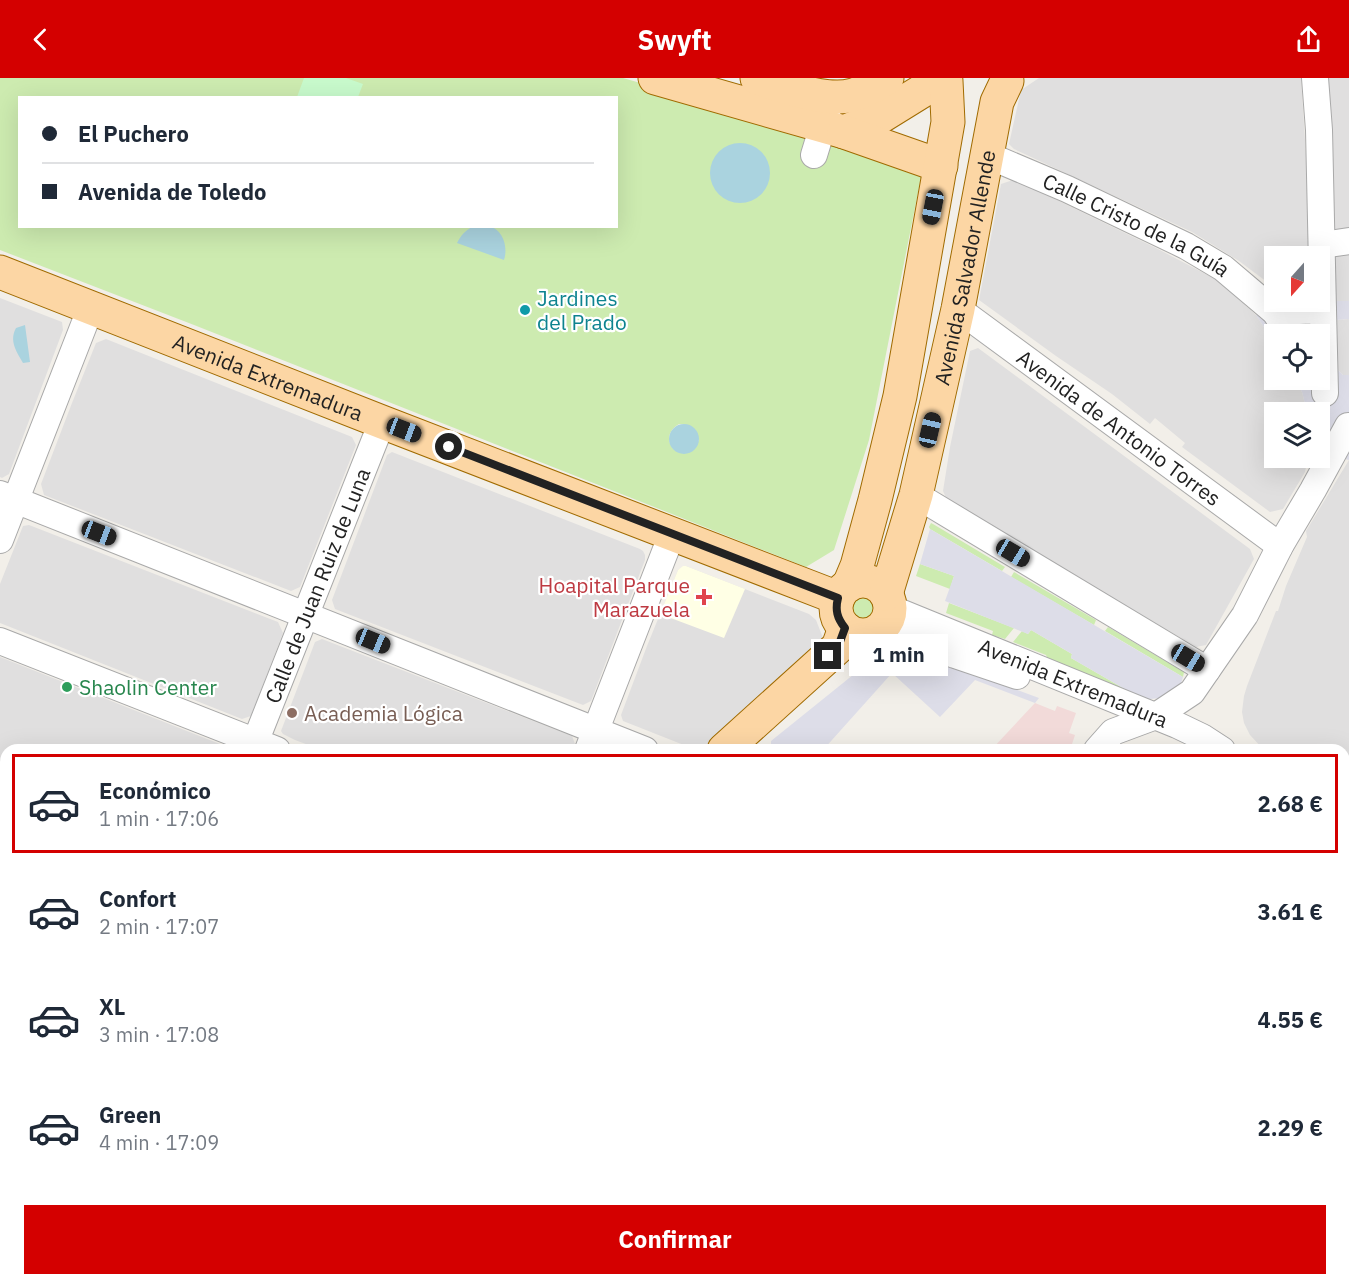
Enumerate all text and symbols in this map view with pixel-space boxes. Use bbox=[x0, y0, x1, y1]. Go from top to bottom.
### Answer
text: Swyft bbox=[637, 22, 712, 57]
icon: back bbox=[24, 23, 57, 56]
icon: share bbox=[1292, 23, 1325, 56]
text: El Puchero bbox=[78, 119, 189, 148]
street label: Avenida Salvador Allende bbox=[927, 148, 1002, 388]
street label: Calle Cristo de la Guía bbox=[1039, 166, 1237, 283]
text: Avenida de Toledo bbox=[78, 177, 267, 206]
car bbox=[921, 188, 945, 226]
north arrow bbox=[1264, 246, 1330, 312]
map controls bbox=[1264, 246, 1330, 468]
place label: Jardines del Prado bbox=[537, 284, 627, 336]
marker: Jardines del Prado bbox=[518, 303, 532, 317]
button: locate bbox=[1264, 324, 1330, 390]
street label: Avenida Extremadura bbox=[169, 327, 367, 427]
street label: Avenida de Antonio Torres bbox=[1011, 343, 1227, 512]
button: layers bbox=[1264, 402, 1330, 468]
car bbox=[917, 410, 943, 450]
car bbox=[384, 415, 424, 445]
route start bbox=[435, 433, 462, 460]
street label: Calle de Juan Ruiz de Luna bbox=[258, 464, 376, 707]
car bbox=[79, 518, 119, 548]
car bbox=[993, 536, 1033, 570]
place label: Hoapital Parque Marazuela bbox=[539, 571, 690, 623]
marker: Hoapital Parque Marazuela bbox=[695, 588, 713, 606]
car bbox=[353, 626, 393, 656]
street label: Avenida Extremadura bbox=[974, 632, 1172, 734]
callout: 1 min bbox=[849, 635, 948, 677]
text: 1 min bbox=[872, 641, 925, 668]
car bbox=[1168, 641, 1208, 675]
route end bbox=[814, 642, 841, 669]
place label: Shaolin Center bbox=[79, 673, 217, 701]
marker: Shaolin Center bbox=[60, 680, 74, 694]
place label: Academia Lógica bbox=[304, 699, 463, 727]
marker: Academia Lógica bbox=[285, 706, 299, 720]
text: Económico bbox=[99, 776, 211, 805]
icon: car bbox=[27, 777, 81, 831]
text: 2.68 € bbox=[1258, 789, 1323, 818]
text: 1 min · 17:06 bbox=[99, 805, 219, 832]
text: Confort bbox=[99, 884, 177, 913]
icon: car bbox=[27, 885, 81, 939]
text: 3.61 € bbox=[1258, 897, 1323, 926]
text: 2 min · 17:07 bbox=[99, 913, 219, 940]
text: XL bbox=[99, 992, 125, 1021]
icon: car bbox=[27, 993, 81, 1047]
text: 4.55 € bbox=[1258, 1005, 1323, 1034]
text: 3 min · 17:08 bbox=[99, 1021, 219, 1048]
text: Green bbox=[99, 1100, 161, 1129]
icon: car bbox=[27, 1101, 81, 1155]
text: 2.29 € bbox=[1258, 1113, 1323, 1142]
text: 4 min · 17:09 bbox=[99, 1129, 219, 1156]
button: Confirmar bbox=[24, 1205, 1326, 1274]

